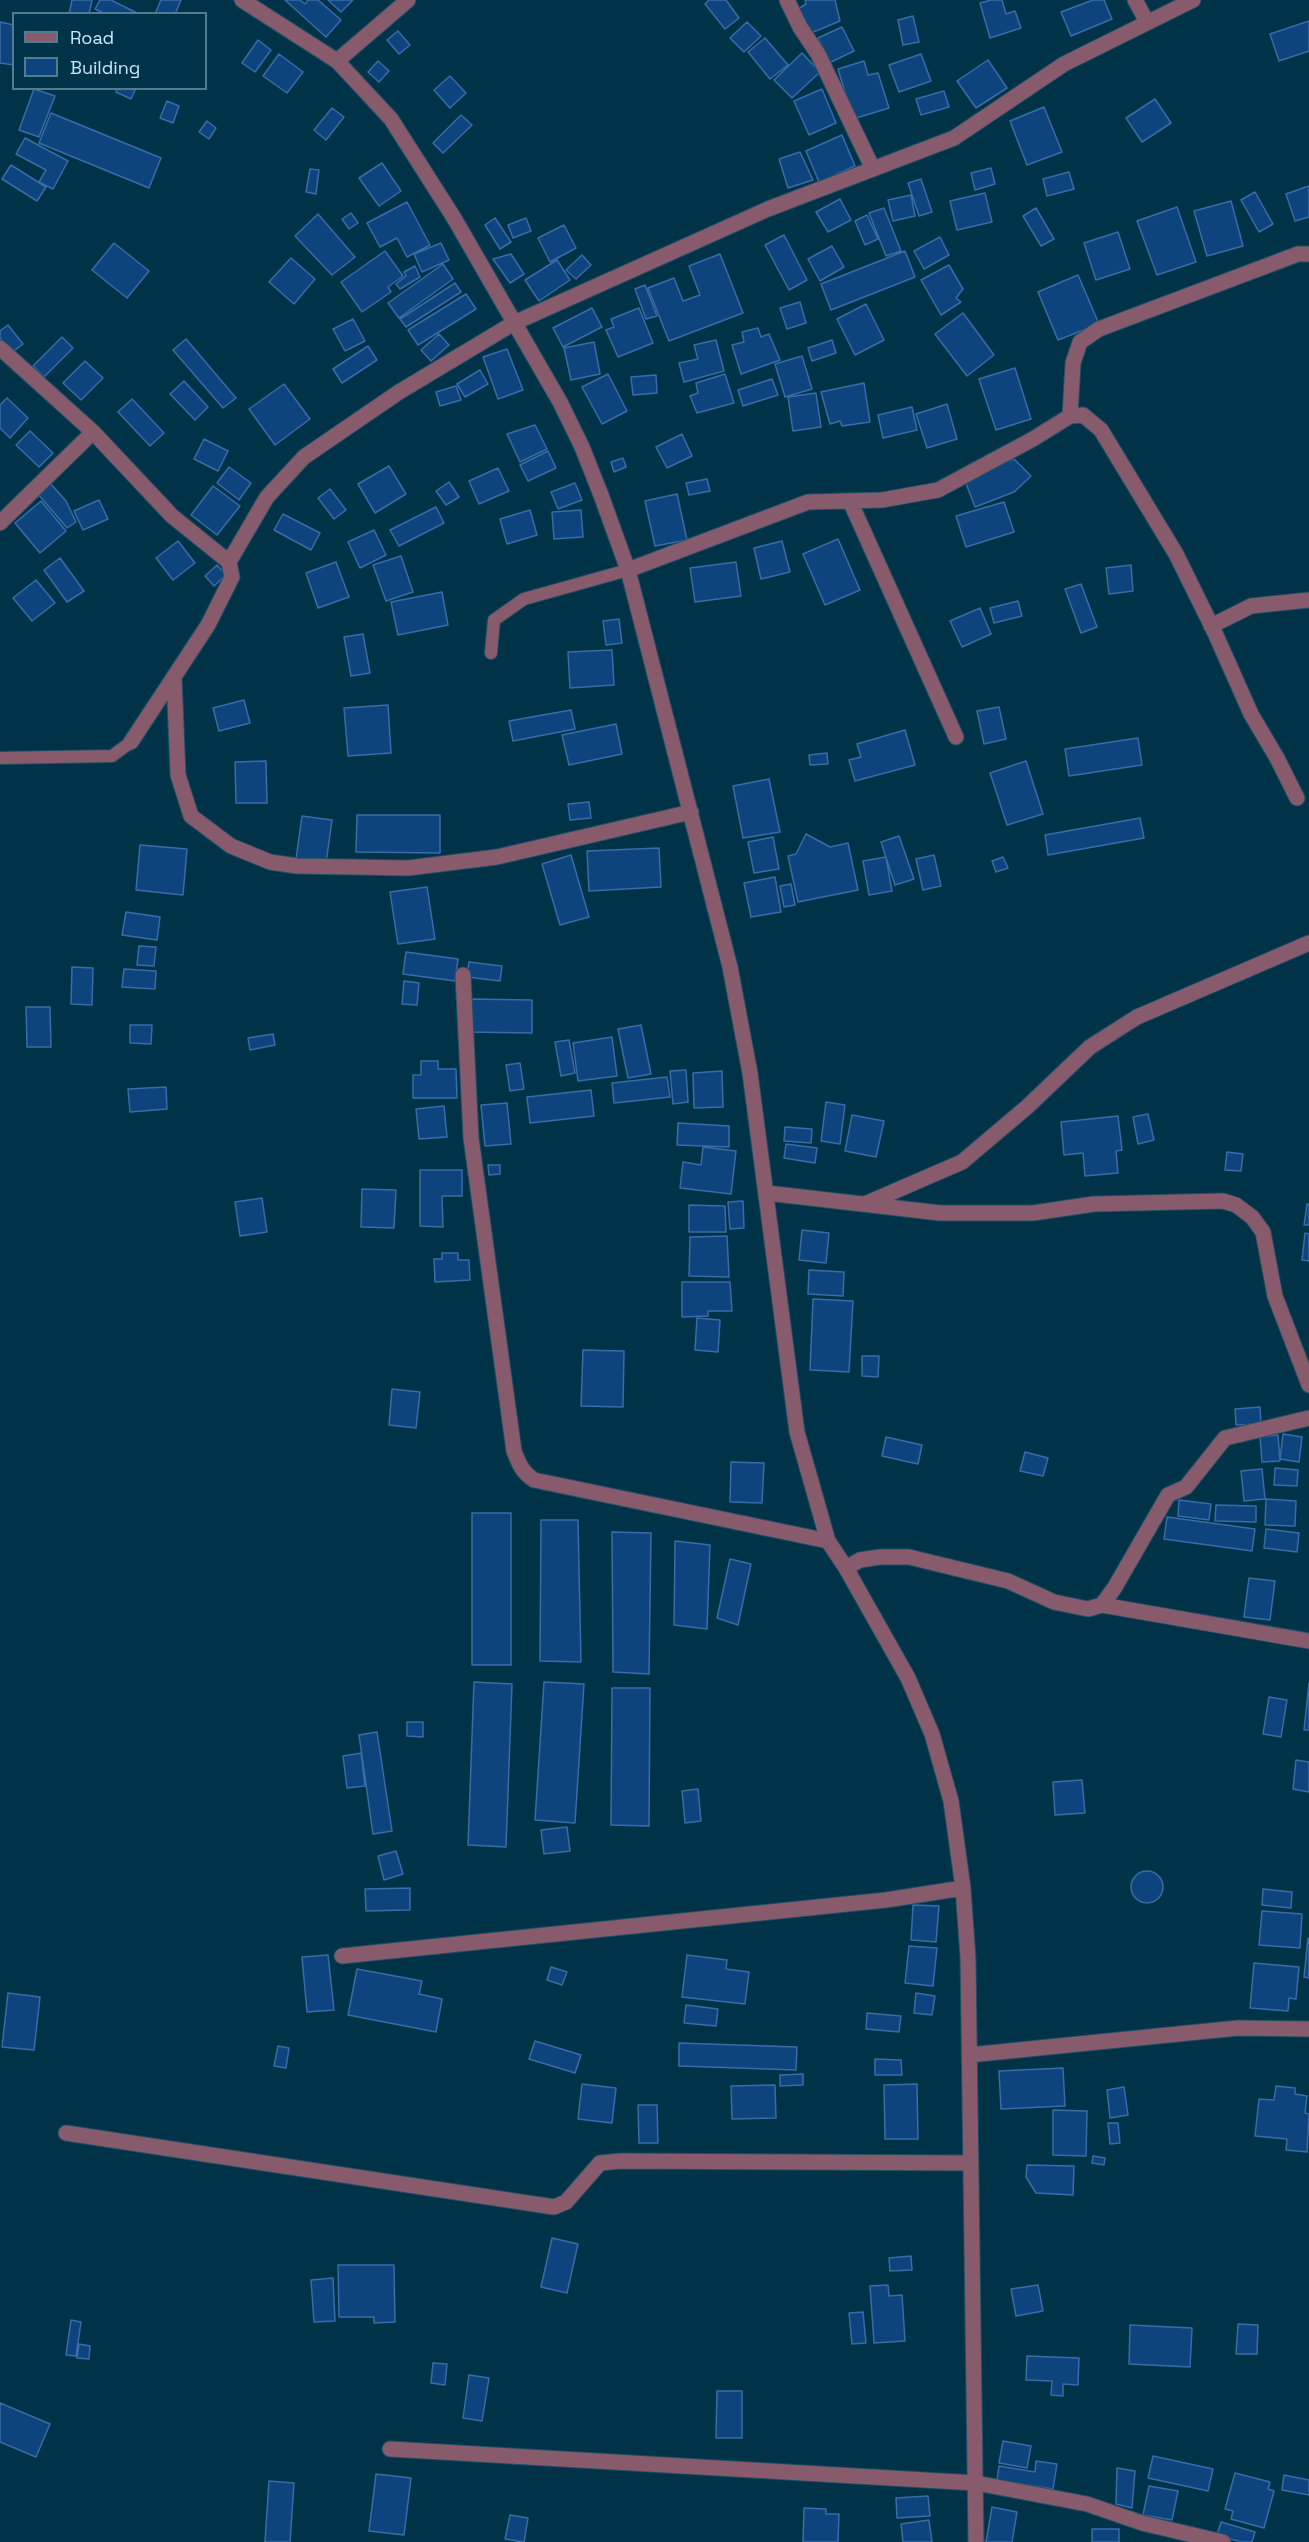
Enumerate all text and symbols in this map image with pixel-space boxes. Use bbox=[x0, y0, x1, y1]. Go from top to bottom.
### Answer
legend bbox=[12, 12, 207, 90]
text: Road bbox=[70, 26, 114, 49]
text: Building bbox=[70, 56, 140, 79]

